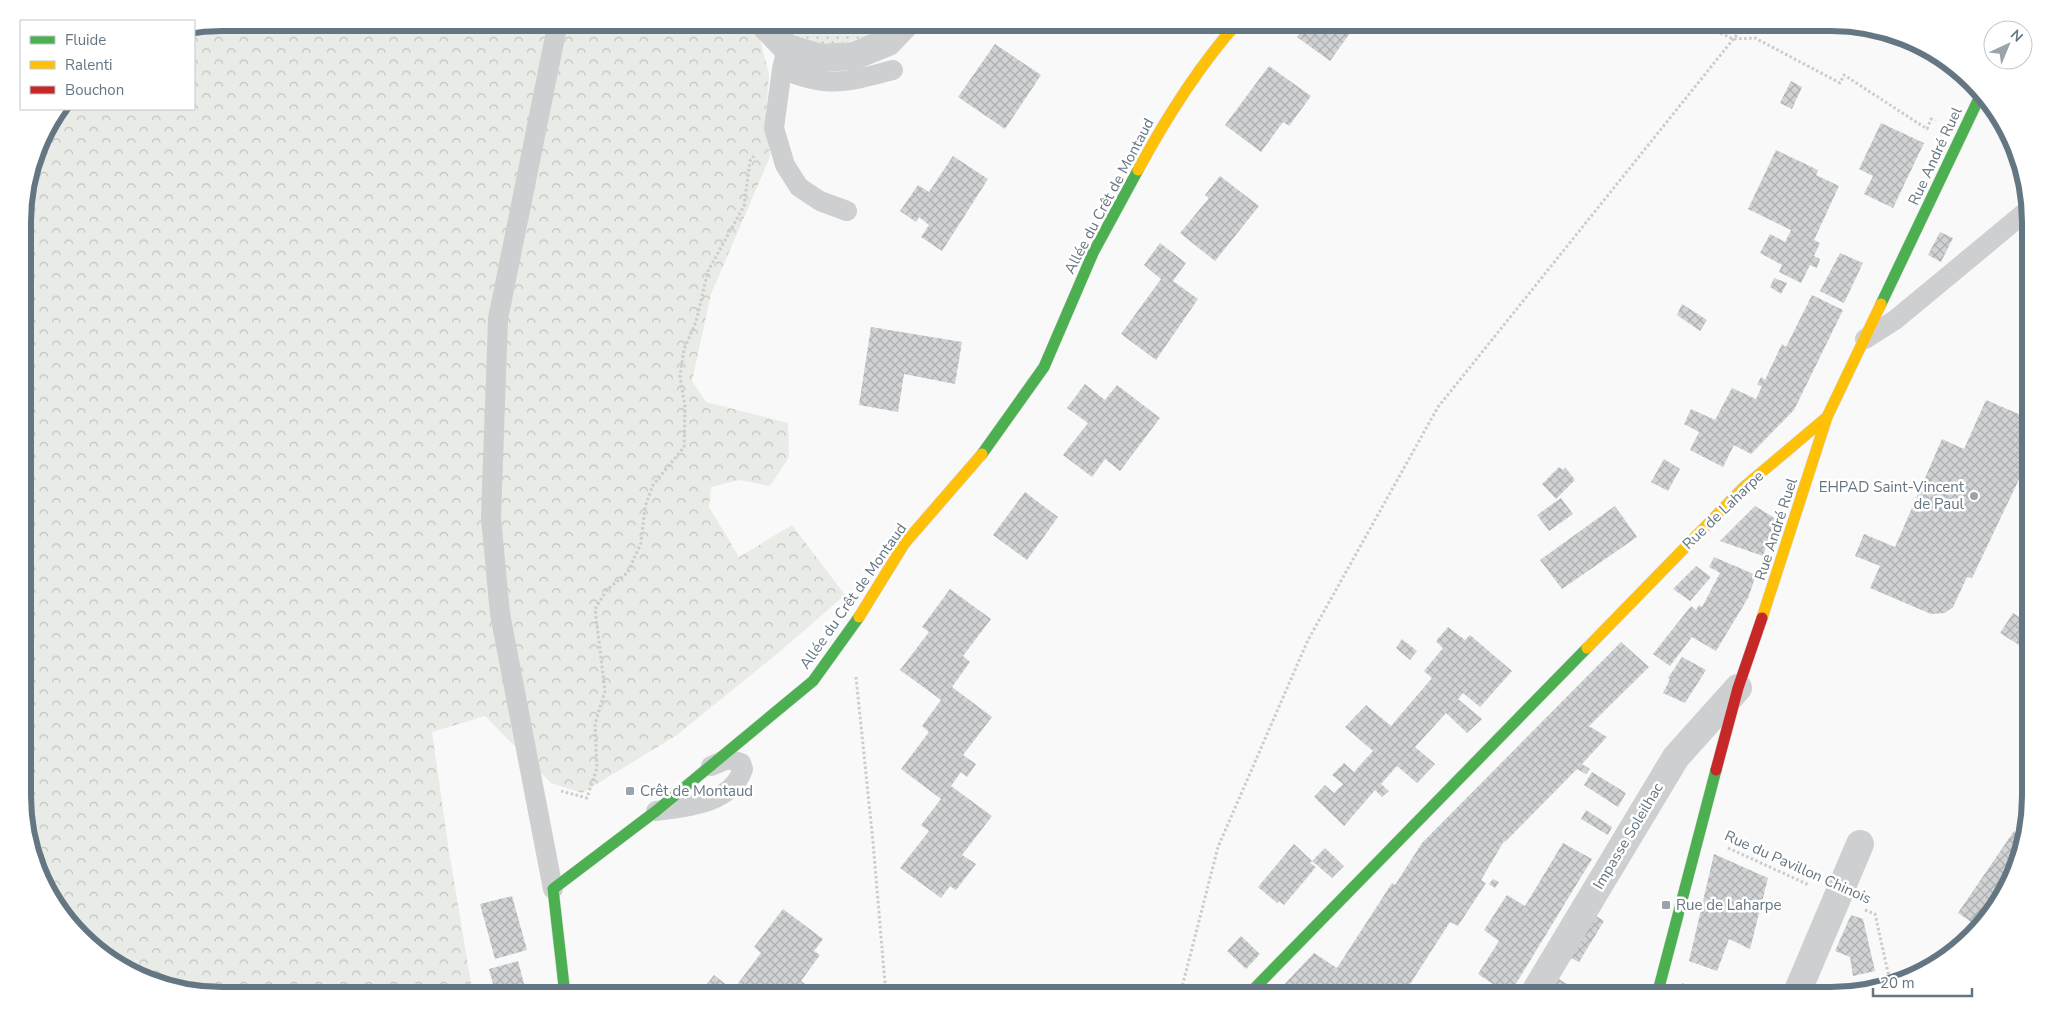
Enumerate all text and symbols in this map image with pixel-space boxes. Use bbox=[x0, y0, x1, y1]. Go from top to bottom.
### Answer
legend bbox=[20, 20, 195, 110]
north arrow bbox=[1983, 20, 2033, 70]
text: N bbox=[2006, 26, 2027, 46]
text: Fluide bbox=[65, 30, 106, 50]
text: Ralenti bbox=[65, 55, 113, 75]
text: Bouchon bbox=[65, 80, 124, 100]
street label: Rue André Ruel bbox=[1903, 103, 1967, 208]
street label: Allée du Crêt de Montaud bbox=[1059, 115, 1159, 277]
street label: Rue de Laharpe bbox=[1678, 466, 1768, 554]
street label: Rue André Ruel bbox=[1750, 475, 1802, 583]
place label: EHPAD Saint-Vincent de Paul bbox=[1819, 477, 1965, 514]
marker: EHPAD Saint-Vincent de Paul bbox=[1968, 490, 1980, 502]
street label: Allée du Crêt de Montaud bbox=[795, 519, 911, 673]
street label: Impasse Soleilhac bbox=[1588, 779, 1668, 893]
place label: Crêt de Montaud bbox=[640, 781, 753, 801]
marker: Crêt de Montaud bbox=[624, 785, 636, 797]
street label: Rue du Pavillon Chinois bbox=[1721, 826, 1875, 908]
place label: Rue de Laharpe bbox=[1676, 895, 1782, 915]
marker: Rue de Laharpe bbox=[1660, 899, 1672, 911]
scale bar bbox=[1873, 966, 1972, 998]
text: 20 m bbox=[1880, 973, 1915, 993]

